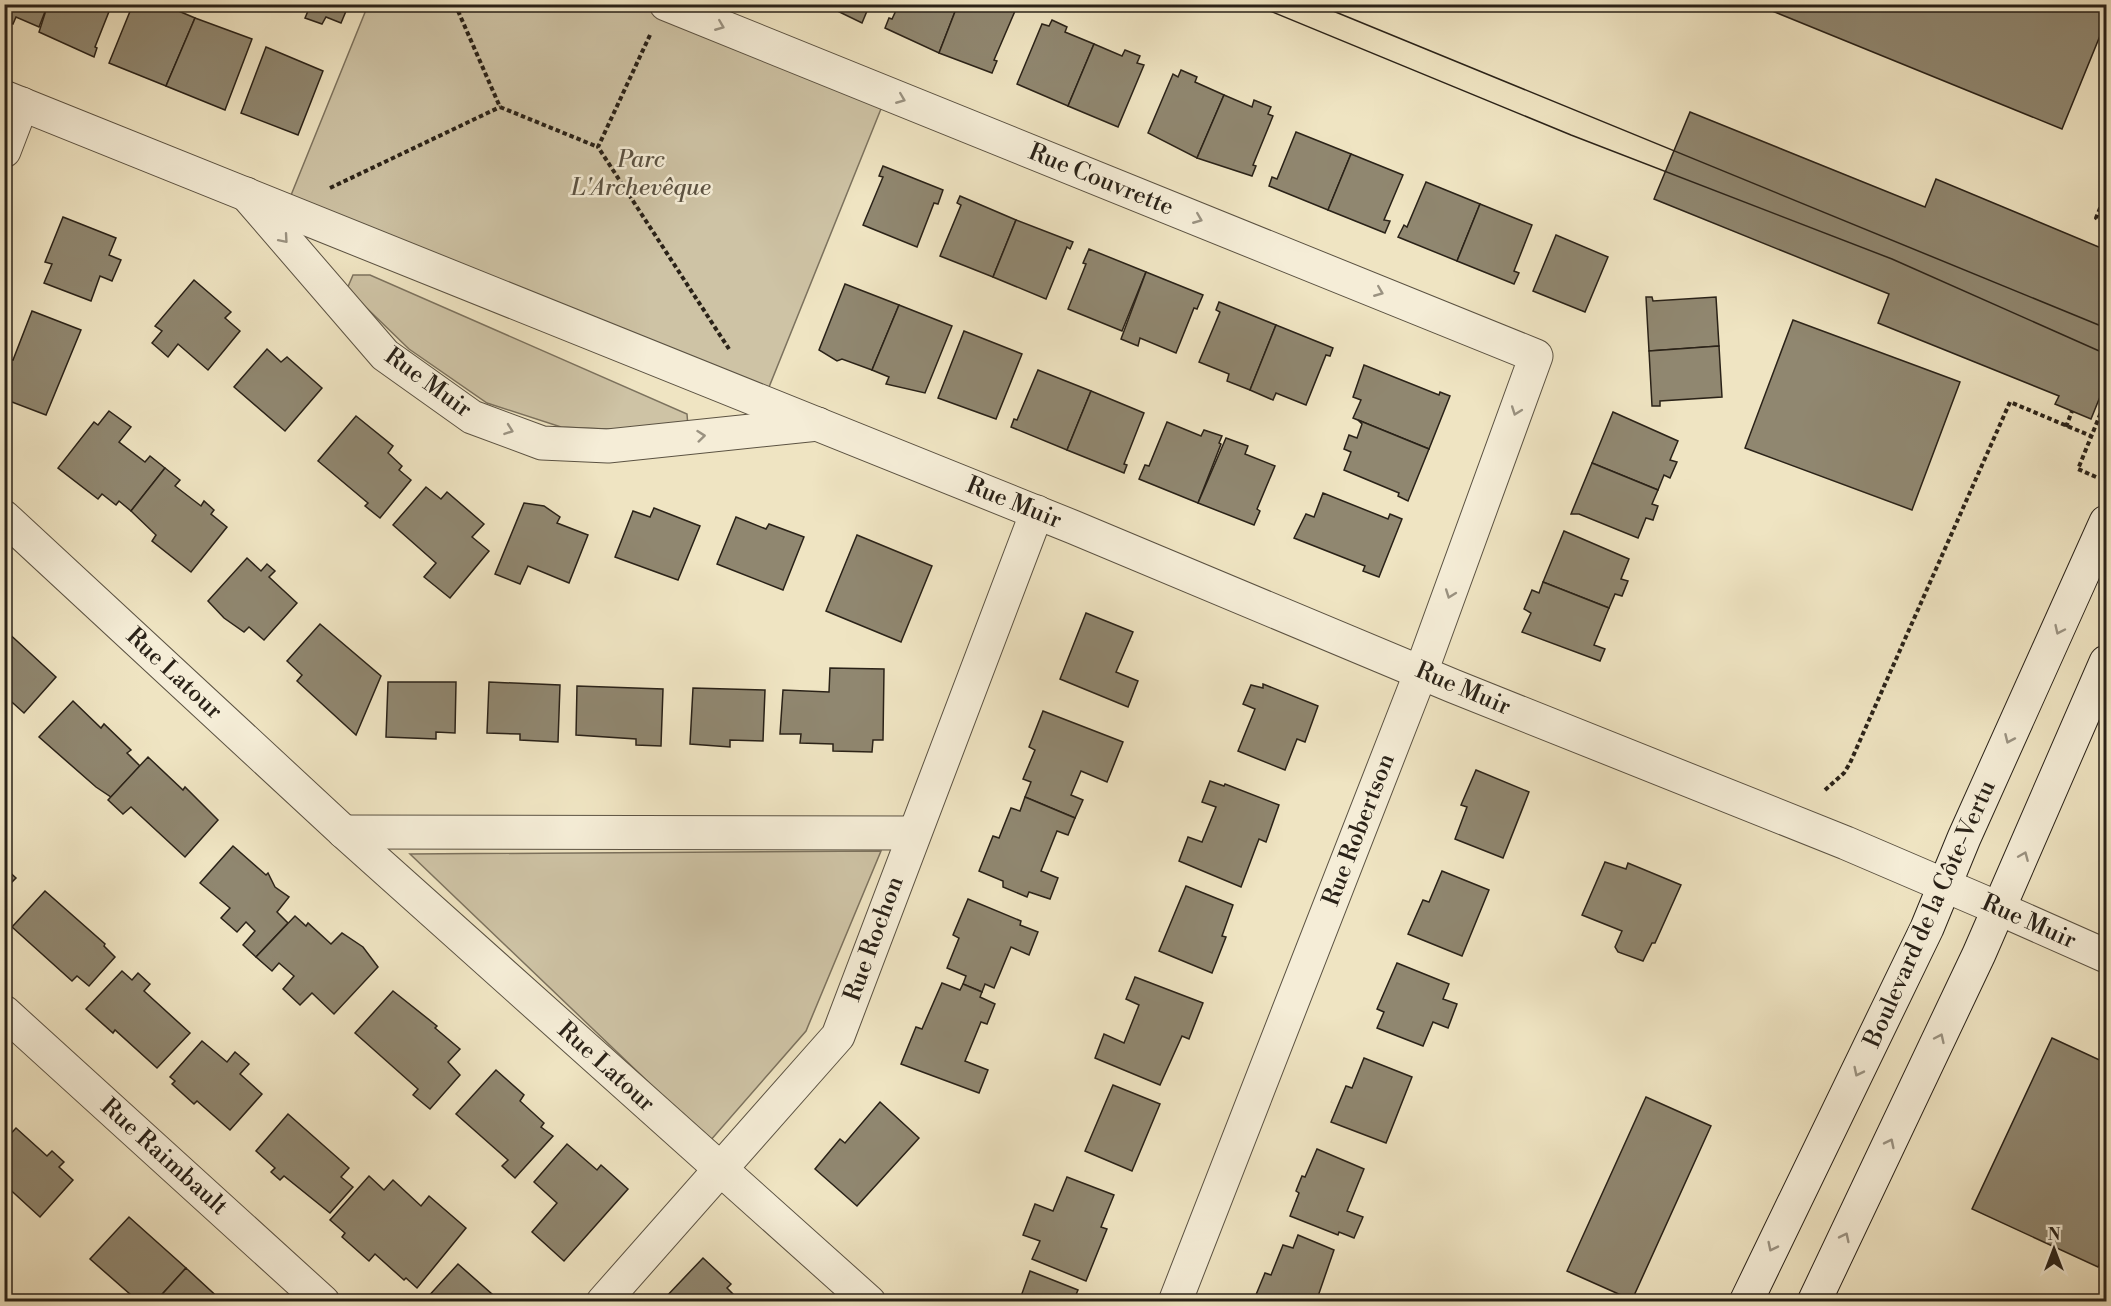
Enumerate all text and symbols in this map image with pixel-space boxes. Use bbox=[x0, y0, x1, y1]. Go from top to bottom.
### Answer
one-way arrow bbox=[714, 19, 725, 31]
one-way arrow bbox=[894, 92, 905, 104]
street label: Rue Couvrette bbox=[1024, 137, 1178, 223]
park label: Parc L'Archevêque bbox=[570, 145, 711, 203]
one-way arrow bbox=[1192, 212, 1203, 224]
one-way arrow bbox=[277, 232, 288, 243]
one-way arrow bbox=[1373, 285, 1384, 297]
street label: Rue Muir bbox=[379, 341, 477, 425]
one-way arrow bbox=[1511, 404, 1523, 415]
one-way arrow bbox=[503, 423, 514, 436]
one-way arrow bbox=[697, 430, 706, 443]
street label: Rue Muir bbox=[962, 470, 1066, 536]
one-way arrow bbox=[1444, 588, 1457, 599]
street label: Rue Latour bbox=[119, 622, 229, 726]
one-way arrow bbox=[2054, 623, 2066, 634]
street label: Rue Muir bbox=[1411, 656, 1515, 722]
one-way arrow bbox=[2004, 732, 2016, 743]
street label: Rue Robertson bbox=[1316, 750, 1402, 910]
street label: Boulevard de la Côte-Vertu bbox=[1857, 776, 2003, 1053]
one-way arrow bbox=[2016, 851, 2028, 862]
street label: Rue Rochon bbox=[837, 872, 911, 1006]
street label: Rue Muir bbox=[1977, 888, 2081, 956]
street label: Rue Latour bbox=[551, 1015, 661, 1119]
one-way arrow bbox=[1933, 1033, 1945, 1044]
one-way arrow bbox=[1853, 1065, 1865, 1076]
street label: Rue Raimbault bbox=[94, 1092, 234, 1222]
one-way arrow bbox=[1883, 1138, 1895, 1149]
north arrow bbox=[2024, 1219, 2084, 1279]
text: N bbox=[2048, 1225, 2061, 1245]
one-way arrow bbox=[1837, 1232, 1849, 1243]
one-way arrow bbox=[1768, 1241, 1780, 1252]

